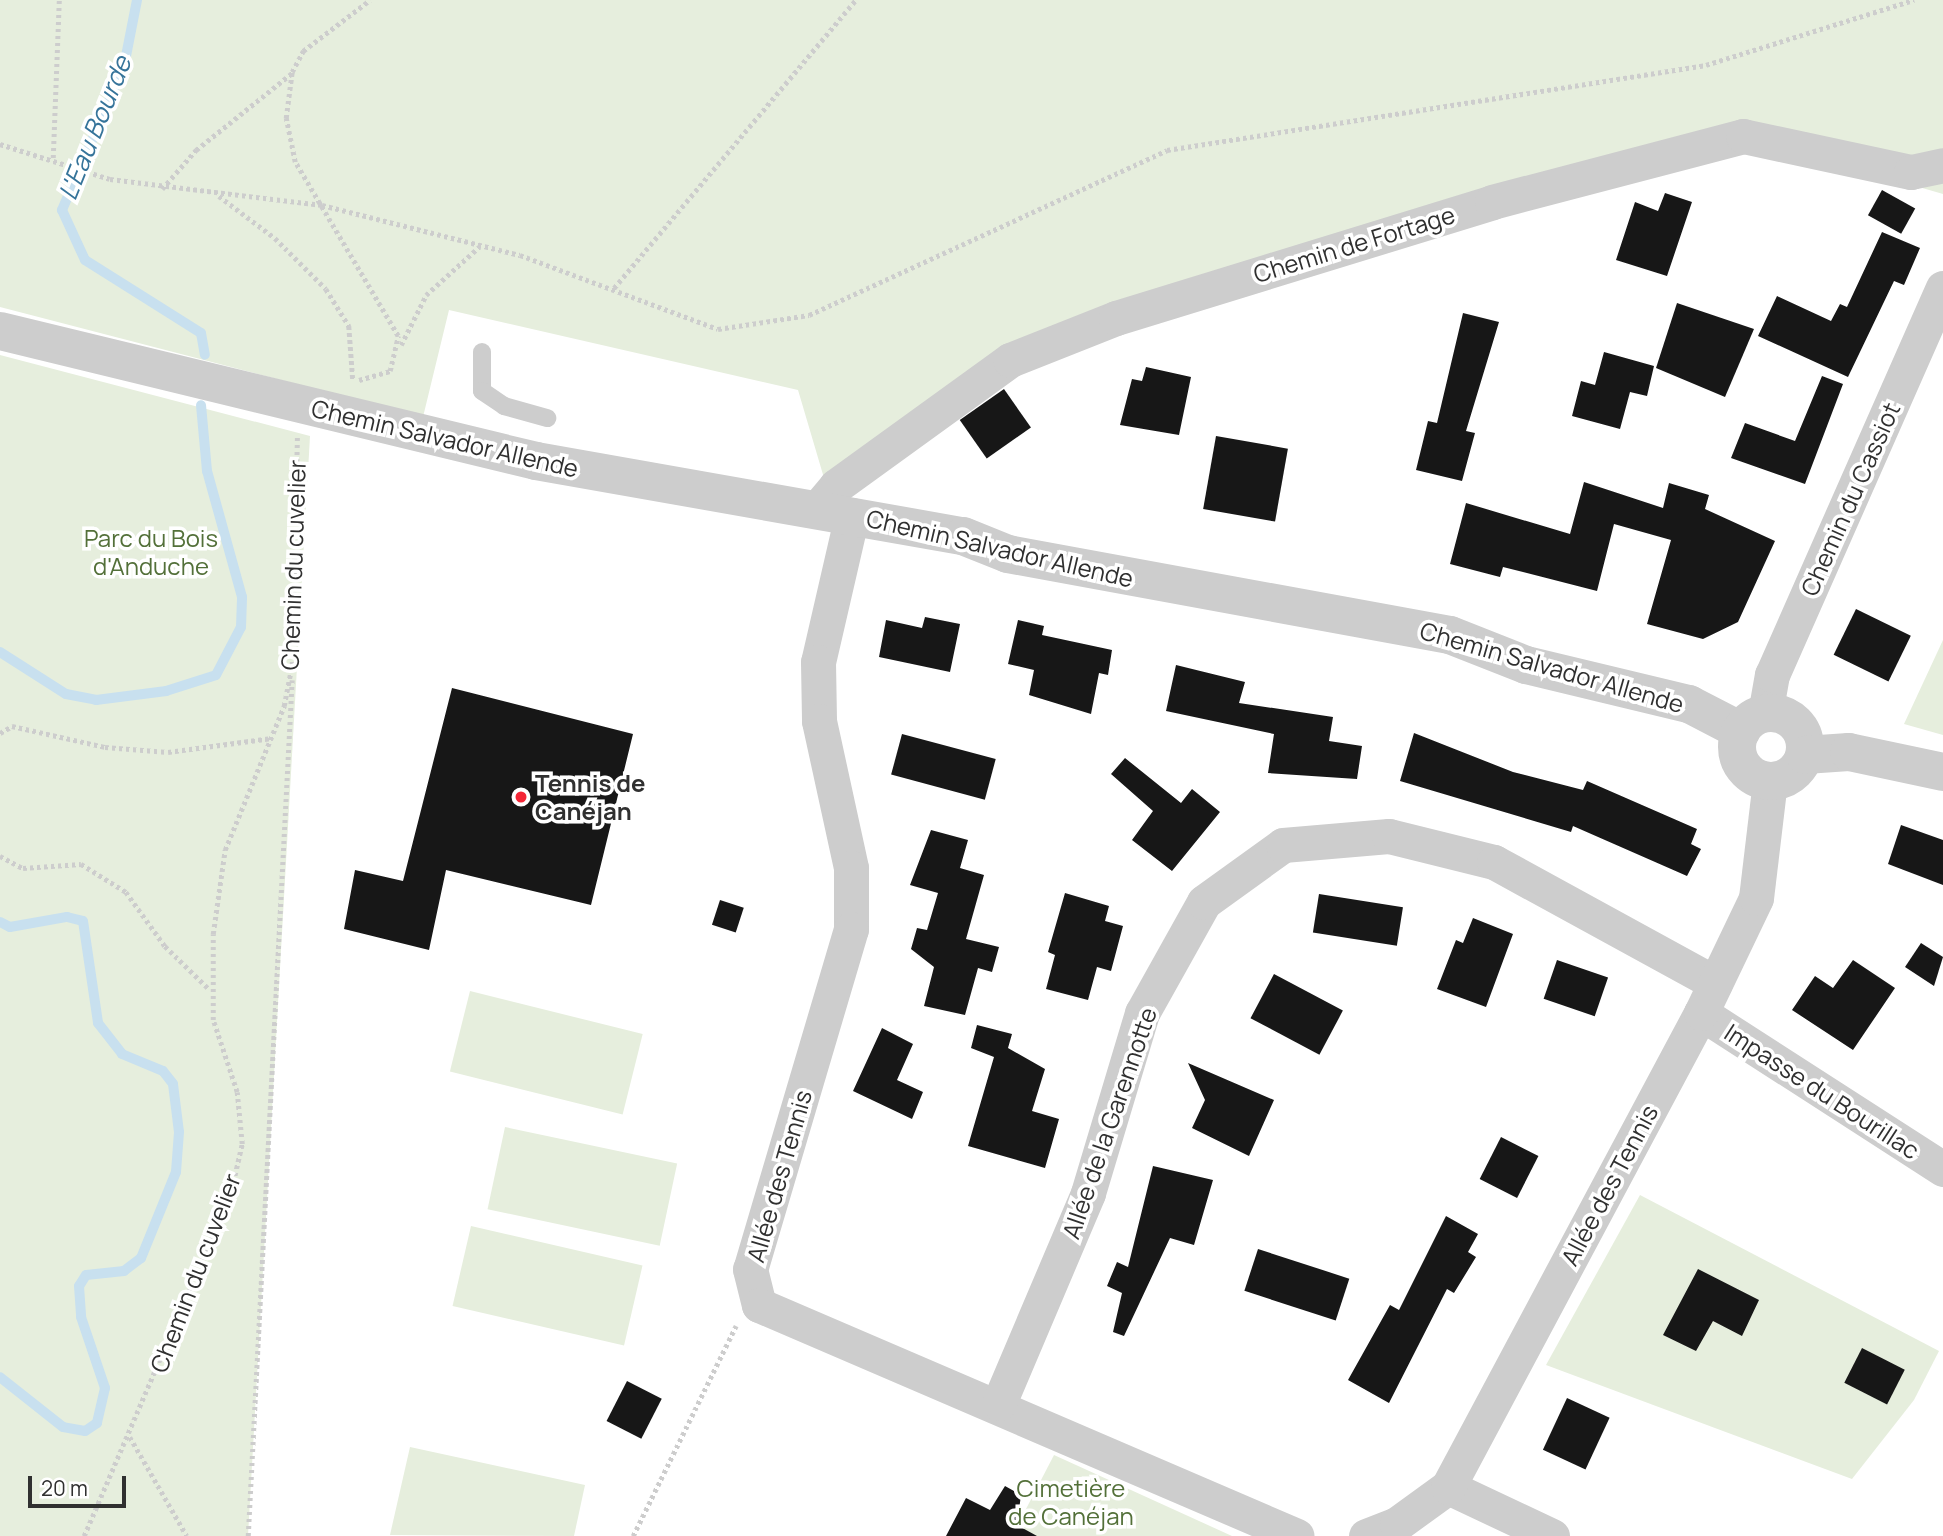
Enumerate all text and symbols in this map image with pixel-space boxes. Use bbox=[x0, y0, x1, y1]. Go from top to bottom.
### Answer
water label: L'Eau Bourde bbox=[52, 52, 138, 204]
street label: Chemin de Fortage bbox=[1250, 200, 1458, 288]
street label: Chemin Salvador Allende bbox=[309, 393, 581, 483]
street label: Chemin du Cassiot bbox=[1794, 398, 1906, 600]
street label: Chemin du cuvelier bbox=[275, 459, 311, 671]
street label: Chemin Salvador Allende bbox=[864, 503, 1136, 593]
park label: Parc du Bois d'Anduche bbox=[84, 524, 218, 580]
street label: Chemin Salvador Allende bbox=[1417, 616, 1687, 718]
place label: Tennis de Canéjan bbox=[535, 769, 646, 825]
marker: Tennis de Canéjan bbox=[513, 789, 529, 805]
street label: Allée de la Garennotte bbox=[1056, 1004, 1162, 1242]
street label: Impasse du Bourillac bbox=[1719, 1017, 1925, 1165]
street label: Allée des Tennis bbox=[741, 1087, 817, 1265]
street label: Allée des Tennis bbox=[1555, 1100, 1663, 1270]
street label: Chemin du cuvelier bbox=[144, 1170, 246, 1376]
scale bar bbox=[32, 1462, 130, 1506]
text: 20 m bbox=[41, 1474, 88, 1502]
park label: Cimetière de Canéjan bbox=[1008, 1474, 1134, 1530]

